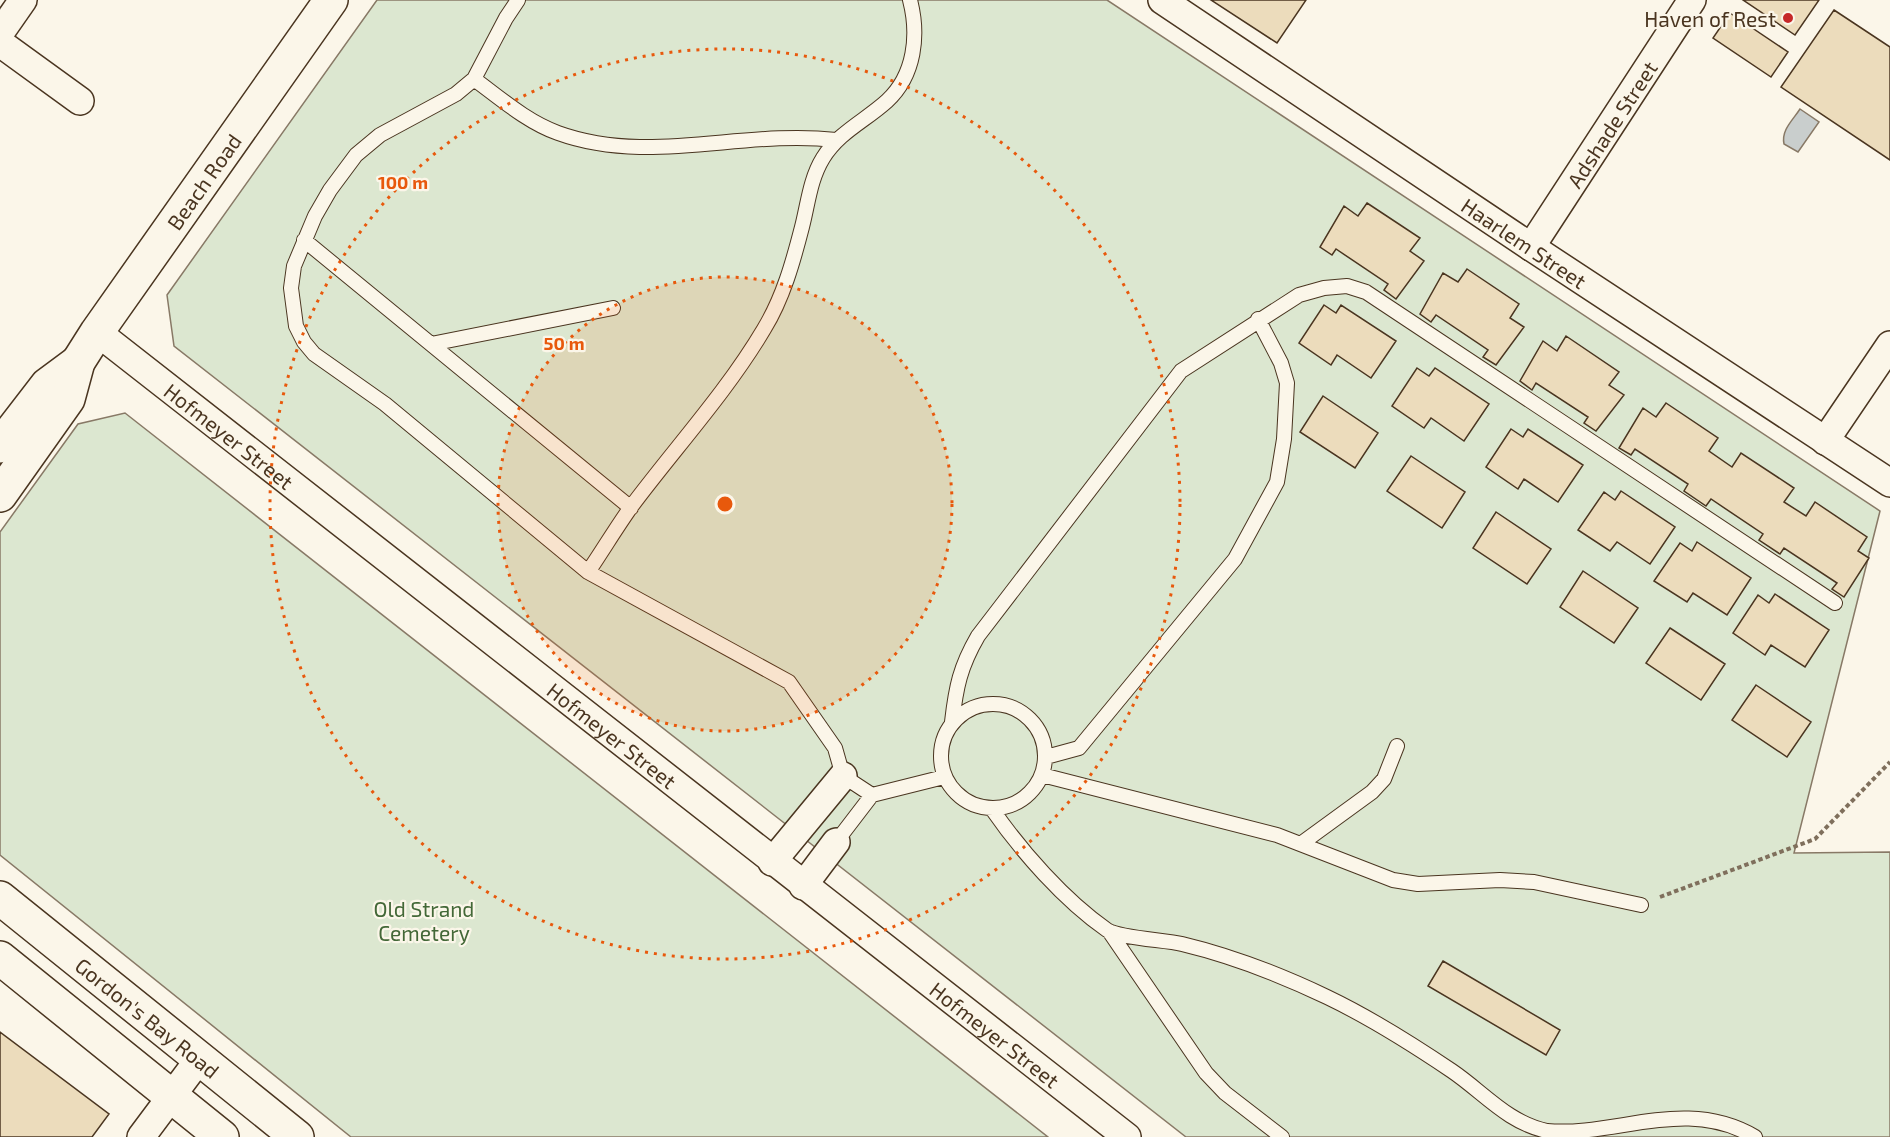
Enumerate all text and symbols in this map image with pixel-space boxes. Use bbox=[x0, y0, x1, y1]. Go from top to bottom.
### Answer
place label: Haven of Rest bbox=[1644, 6, 1776, 31]
marker: Haven of Rest bbox=[1781, 11, 1795, 25]
street label: Adshade Street bbox=[1561, 56, 1662, 192]
street label: Beach Road bbox=[161, 128, 246, 234]
text: 100 m bbox=[378, 171, 428, 193]
street label: Haarlem Street bbox=[1457, 192, 1592, 293]
text: 50 m bbox=[543, 332, 585, 354]
street label: Hofmeyer Street bbox=[160, 377, 299, 494]
centre of rings bbox=[715, 494, 735, 514]
street label: Hofmeyer Street bbox=[543, 677, 682, 793]
park label: Old Strand Cemetery bbox=[374, 896, 474, 945]
street label: Gordon's Bay Road bbox=[71, 952, 225, 1082]
street label: Hofmeyer Street bbox=[926, 976, 1065, 1092]

